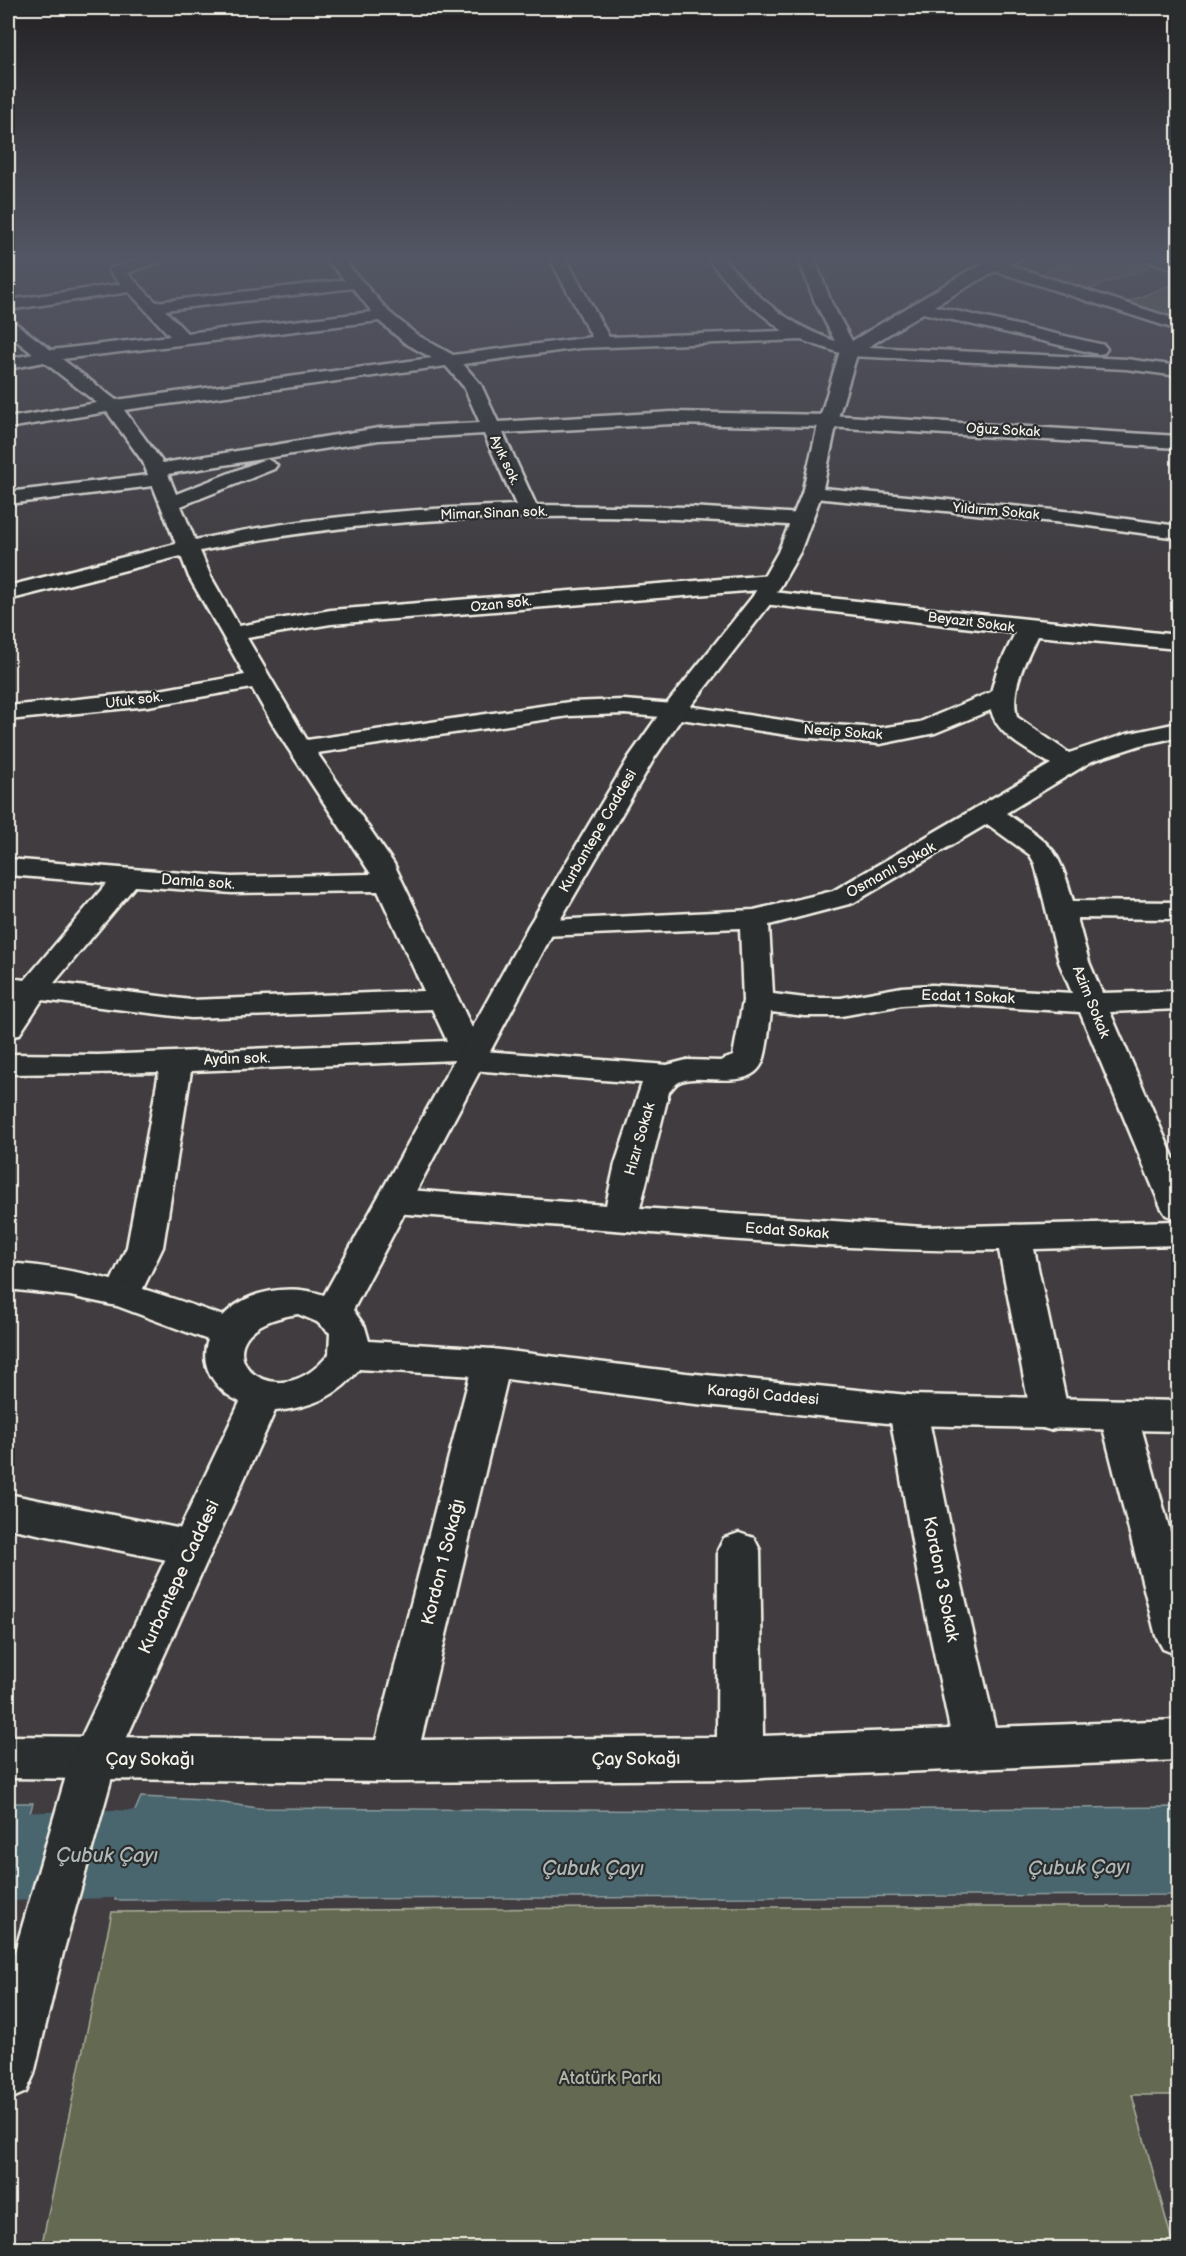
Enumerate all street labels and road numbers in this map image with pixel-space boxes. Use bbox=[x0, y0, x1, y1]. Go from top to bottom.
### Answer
street label: Oğuz Sokak bbox=[965, 420, 1041, 440]
street label: Ayık sok. bbox=[486, 432, 524, 488]
street label: Yıldırım Sokak bbox=[951, 499, 1040, 523]
street label: Mimar Sinan sok. bbox=[440, 503, 548, 523]
street label: Ozan sok. bbox=[470, 592, 533, 616]
street label: Beyazıt Sokak bbox=[927, 608, 1015, 636]
street label: Ufuk sok. bbox=[104, 688, 164, 712]
street label: Necip Sokak bbox=[803, 721, 883, 743]
street label: Kurbantepe Caddesi bbox=[555, 766, 641, 896]
street label: Osmanlı Sokak bbox=[843, 837, 940, 902]
street label: Damla sok. bbox=[160, 870, 236, 894]
street label: Azim Sokak bbox=[1068, 963, 1114, 1042]
street label: Ecdat 1 Sokak bbox=[921, 986, 1016, 1008]
street label: Aydın sok. bbox=[203, 1048, 271, 1070]
street label: Hızır Sokak bbox=[621, 1100, 660, 1178]
street label: Ecdat Sokak bbox=[745, 1219, 830, 1243]
street label: Karagöl Caddesi bbox=[706, 1381, 820, 1409]
street label: Kurbantepe Caddesi bbox=[134, 1497, 224, 1657]
street label: Kordon 1 Sokağı bbox=[417, 1497, 469, 1627]
street label: Kordon 3 Sokak bbox=[919, 1514, 964, 1644]
street label: Çay Sokağı bbox=[591, 1748, 681, 1770]
street label: Çay Sokağı bbox=[106, 1749, 194, 1770]

